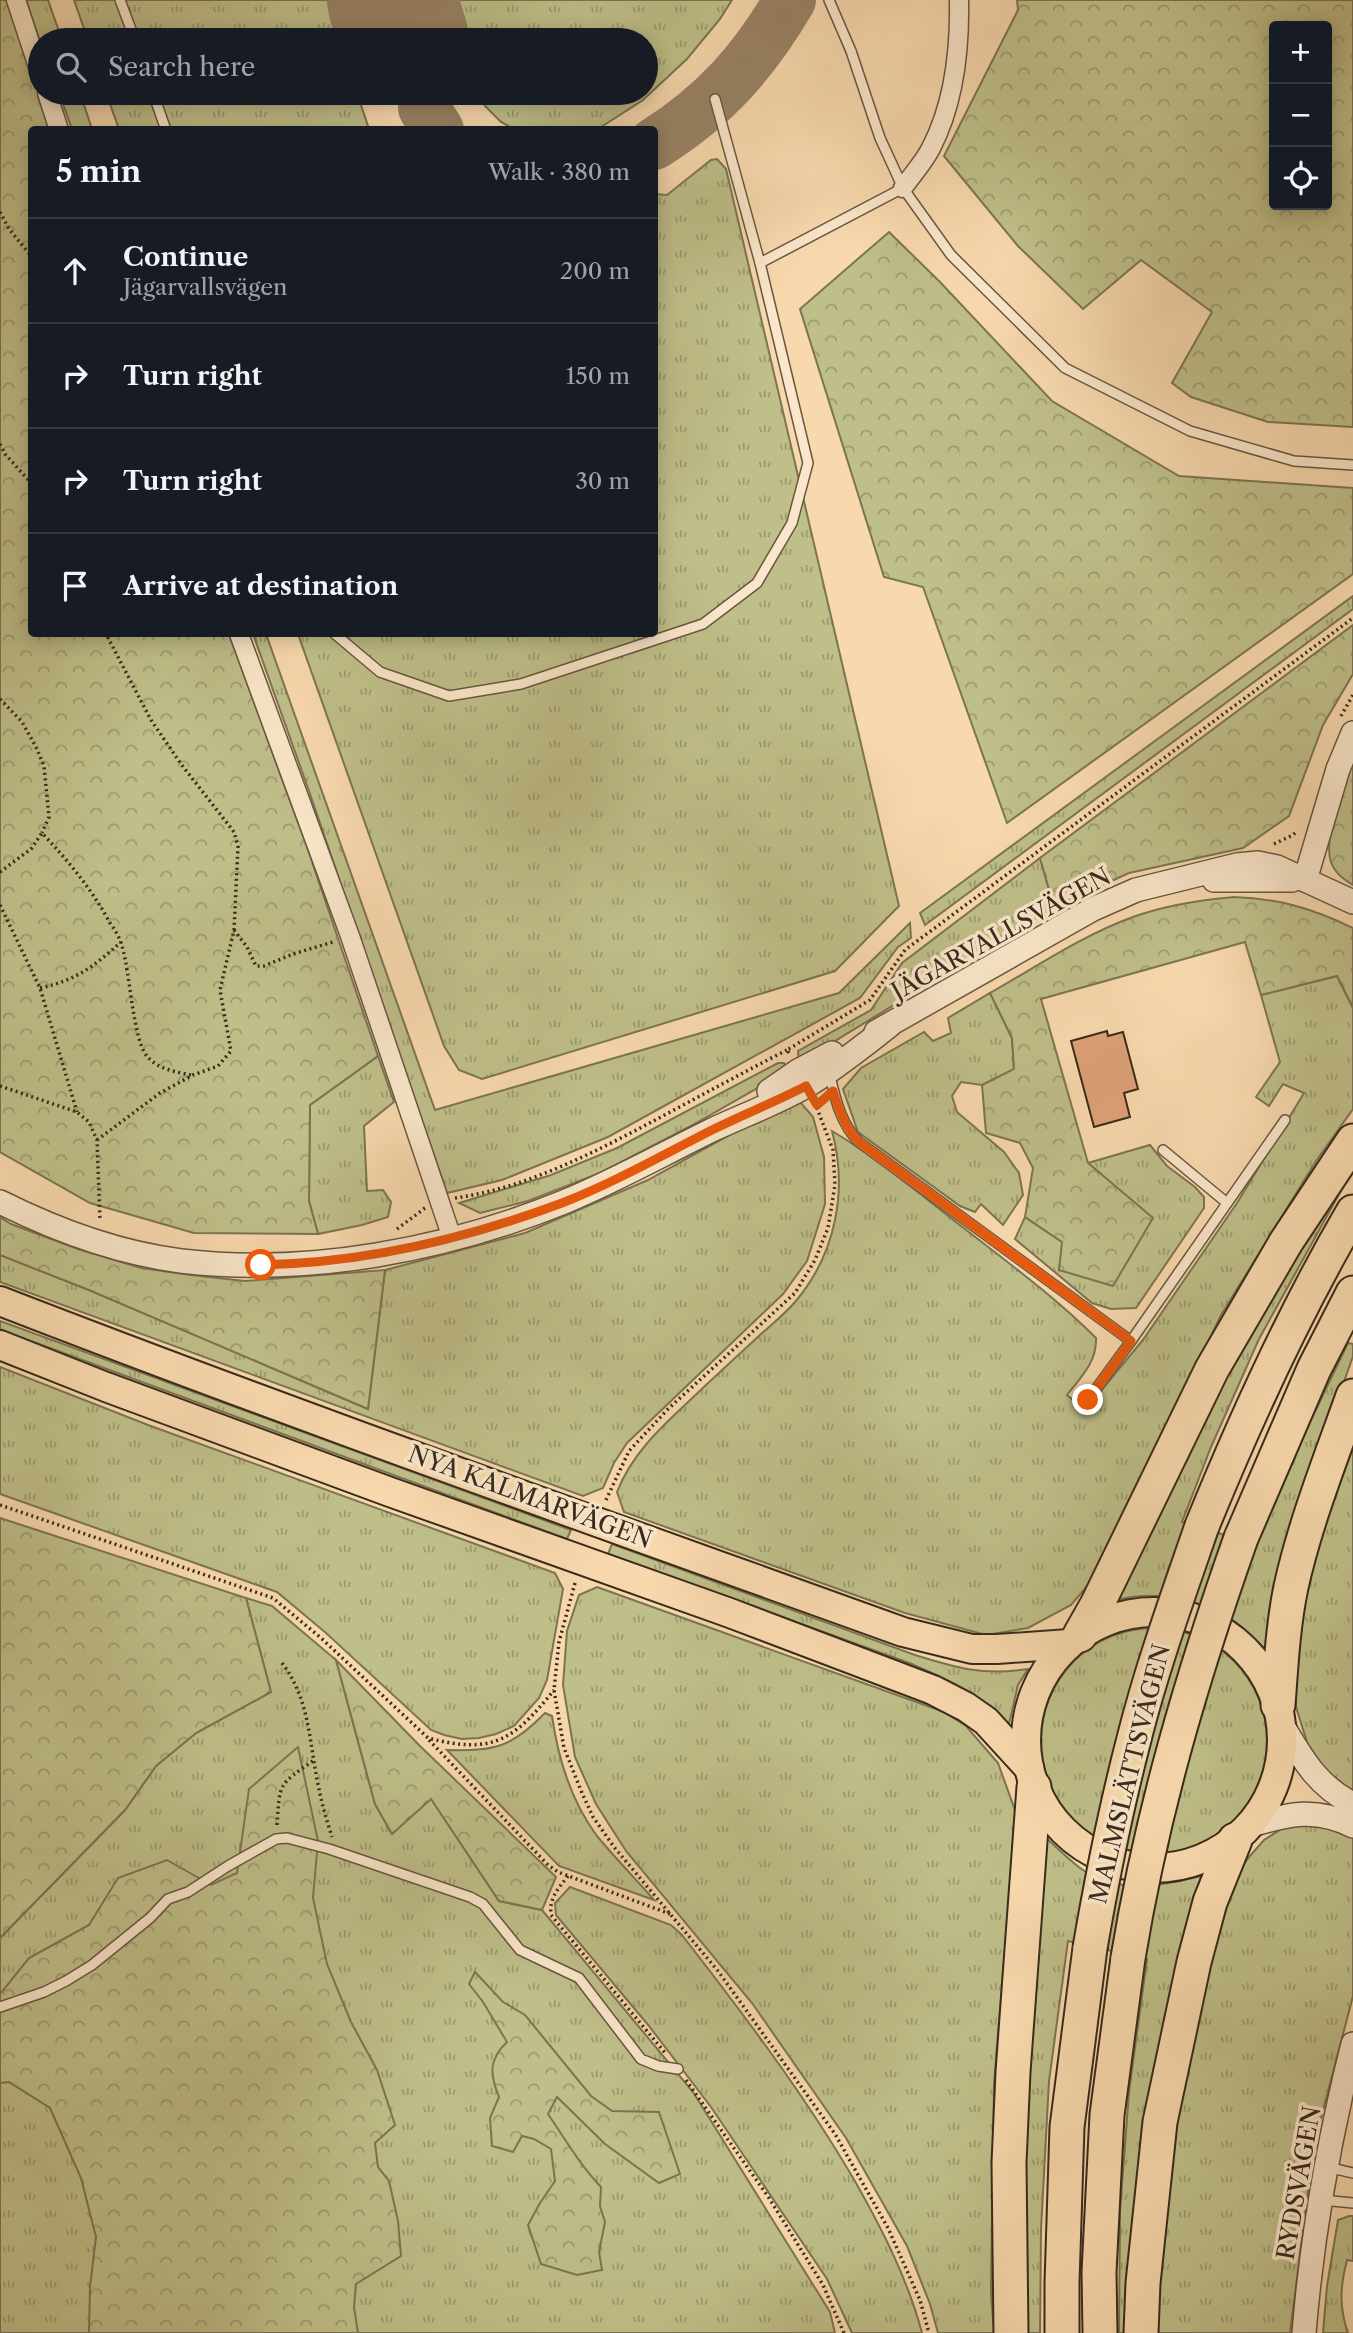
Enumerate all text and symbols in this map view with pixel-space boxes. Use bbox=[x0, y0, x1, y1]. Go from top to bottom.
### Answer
map controls bbox=[1269, 21, 1332, 210]
button: + bbox=[1269, 21, 1332, 84]
search box bbox=[28, 28, 658, 105]
icon: search bbox=[52, 48, 90, 86]
text: Search here bbox=[108, 51, 255, 83]
button: − bbox=[1269, 84, 1332, 147]
button: locate bbox=[1269, 147, 1332, 210]
text: 5 min bbox=[56, 153, 141, 190]
text: Walk · 380 m bbox=[488, 158, 630, 186]
text: Continue bbox=[123, 241, 248, 273]
icon: ahead bbox=[56, 252, 94, 290]
text: 200 m bbox=[560, 257, 630, 285]
text: Jägarvallsvägen bbox=[123, 273, 288, 301]
icon: right bbox=[56, 357, 94, 395]
text: Turn right bbox=[123, 360, 262, 392]
text: 150 m bbox=[566, 362, 630, 390]
icon: right bbox=[56, 462, 94, 500]
text: Turn right bbox=[123, 465, 262, 497]
text: 30 m bbox=[575, 467, 630, 495]
icon: arrive bbox=[56, 567, 94, 605]
text: Arrive at destination bbox=[123, 570, 398, 602]
street label: JÄGARVALLSVÄGEN bbox=[883, 861, 1115, 1008]
route start bbox=[245, 1249, 276, 1280]
route end bbox=[1072, 1384, 1103, 1415]
street label: NYA KALMARVÄGEN bbox=[404, 1439, 656, 1554]
street label: MALMSLÄTTSVÄGEN bbox=[1083, 1641, 1176, 1907]
street label: RYDSVÄGEN bbox=[1271, 2104, 1326, 2262]

